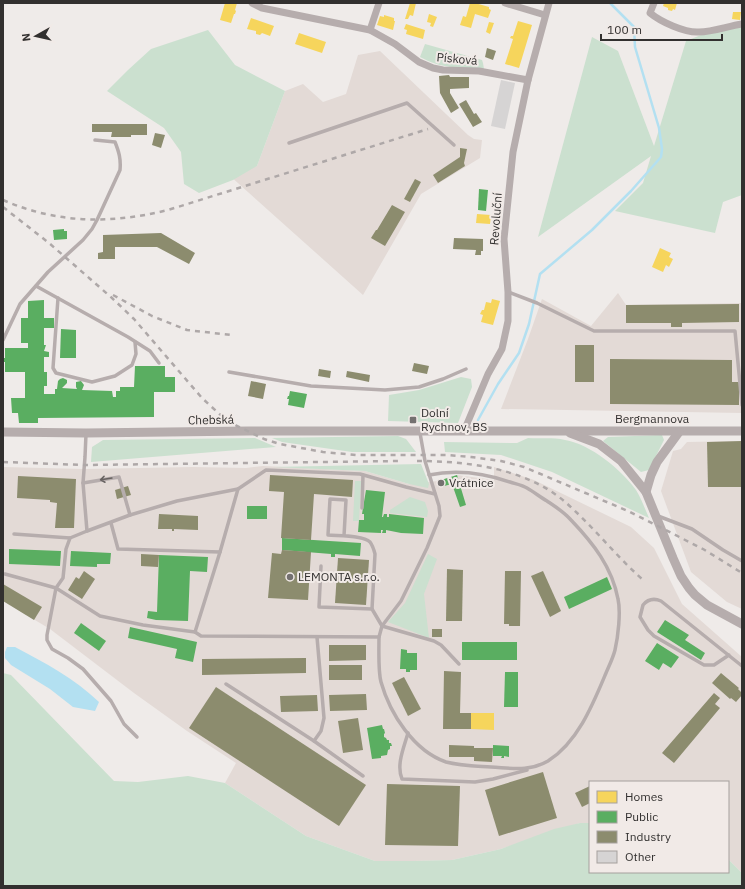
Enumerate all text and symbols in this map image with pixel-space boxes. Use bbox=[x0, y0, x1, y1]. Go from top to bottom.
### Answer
north arrow bbox=[16, 16, 56, 56]
scale bar bbox=[601, 16, 722, 42]
text: 100 m bbox=[607, 22, 642, 37]
text: N bbox=[19, 32, 34, 42]
street label: Písková bbox=[436, 49, 479, 68]
street label: Revoluční bbox=[486, 192, 505, 246]
place label: Dolní Rychnov, BS bbox=[421, 405, 487, 434]
street label: Bergmannova bbox=[615, 411, 690, 426]
street label: Chebská bbox=[188, 412, 235, 427]
marker: Dolní Rychnov, BS bbox=[408, 415, 418, 425]
one-way arrow bbox=[100, 475, 113, 483]
place label: Vrátnice bbox=[449, 475, 494, 490]
marker: Vrátnice bbox=[436, 478, 446, 488]
place label: LEMONTA s.r.o. bbox=[298, 569, 380, 584]
marker: LEMONTA s.r.o. bbox=[285, 572, 295, 582]
legend bbox=[589, 781, 729, 873]
text: Homes bbox=[625, 789, 663, 804]
text: Public bbox=[625, 809, 658, 824]
text: Industry bbox=[625, 829, 671, 844]
text: Other bbox=[625, 849, 656, 864]

